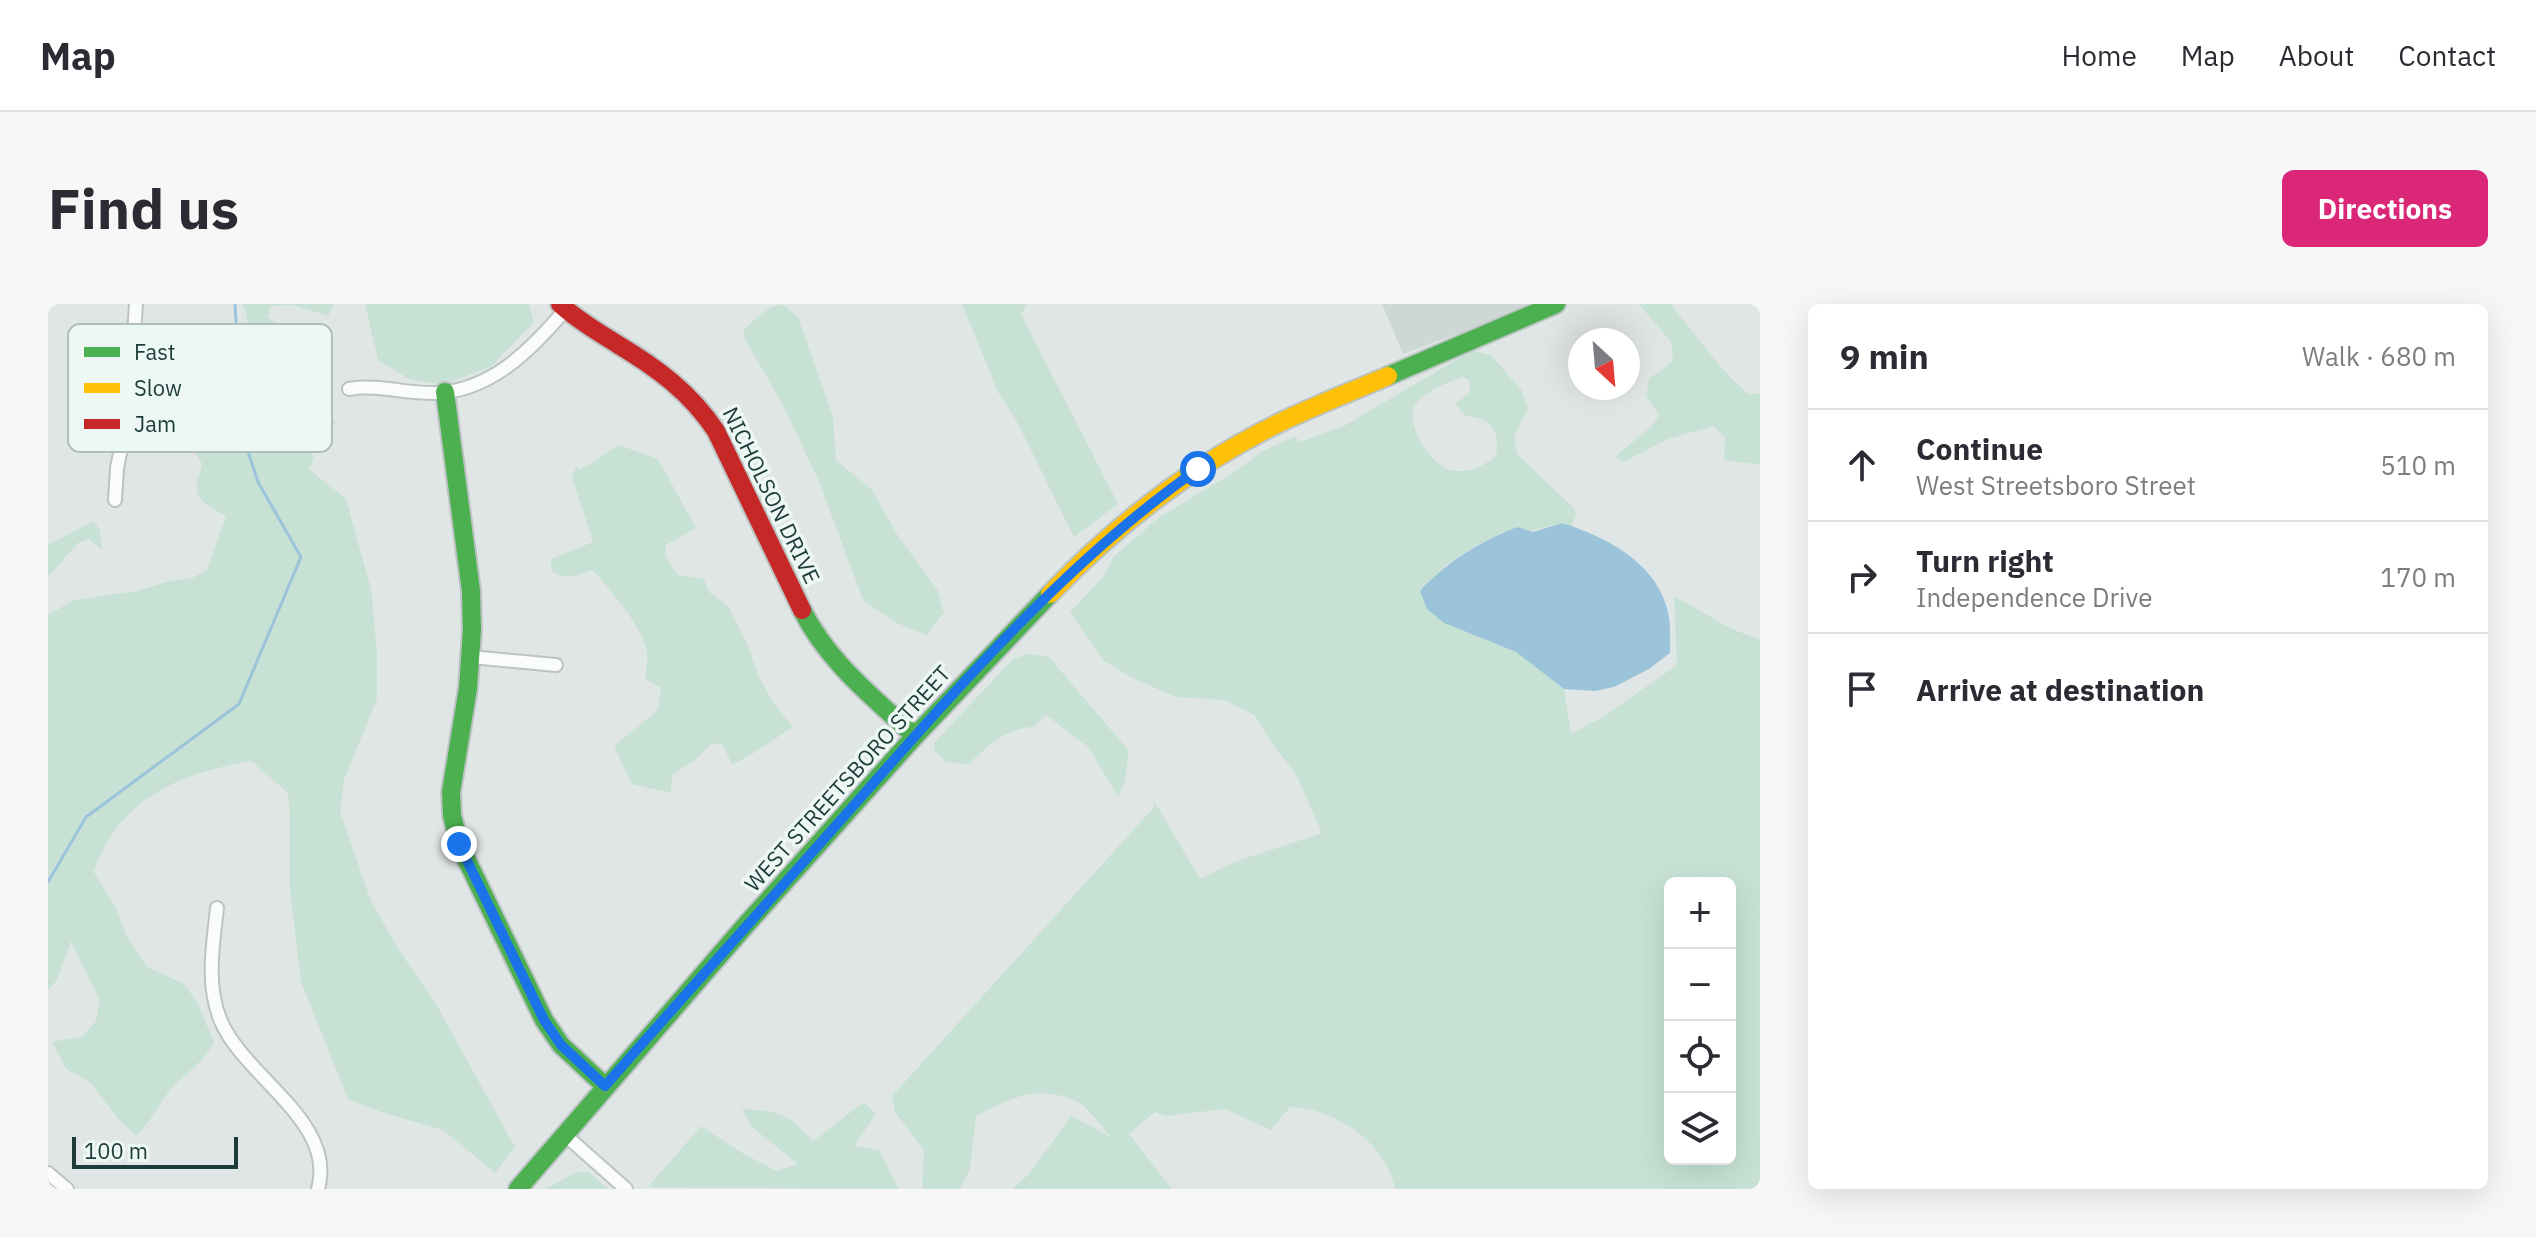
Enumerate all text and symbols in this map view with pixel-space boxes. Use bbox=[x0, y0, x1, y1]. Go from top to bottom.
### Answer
text: Map bbox=[40, 31, 116, 80]
text: Home bbox=[2061, 37, 2137, 74]
text: Map bbox=[2181, 37, 2235, 74]
text: About bbox=[2279, 37, 2354, 74]
text: Contact bbox=[2398, 37, 2496, 74]
button: Directions bbox=[2282, 170, 2488, 247]
text: Find us bbox=[48, 172, 239, 244]
legend bbox=[68, 324, 332, 452]
north arrow bbox=[1568, 328, 1640, 400]
text: 9 min bbox=[1840, 334, 1929, 378]
text: Fast bbox=[134, 337, 175, 366]
text: Walk · 680 m bbox=[2302, 339, 2456, 373]
text: Slow bbox=[134, 373, 182, 402]
street label: NICHOLSON DRIVE bbox=[717, 402, 827, 588]
text: Jam bbox=[134, 409, 176, 438]
text: Continue bbox=[1916, 429, 2043, 468]
icon: ahead bbox=[1840, 443, 1884, 487]
text: 510 m bbox=[2380, 448, 2456, 482]
route start bbox=[1180, 451, 1216, 487]
text: West Streetsboro Street bbox=[1916, 468, 2196, 502]
text: Turn right bbox=[1916, 541, 2054, 580]
icon: right bbox=[1840, 555, 1884, 599]
text: 170 m bbox=[2380, 560, 2456, 594]
text: Independence Drive bbox=[1916, 580, 2152, 614]
street label: WEST STREETSBORO STREET bbox=[738, 659, 957, 897]
icon: arrive bbox=[1840, 667, 1884, 711]
text: Arrive at destination bbox=[1916, 670, 2204, 709]
route end bbox=[441, 826, 477, 862]
map controls bbox=[1664, 877, 1736, 1165]
button: + bbox=[1664, 877, 1736, 949]
button: − bbox=[1664, 949, 1736, 1021]
button: locate bbox=[1664, 1021, 1736, 1093]
button: layers bbox=[1664, 1093, 1736, 1165]
scale bar bbox=[72, 1133, 238, 1169]
text: 100 m bbox=[84, 1136, 148, 1165]

